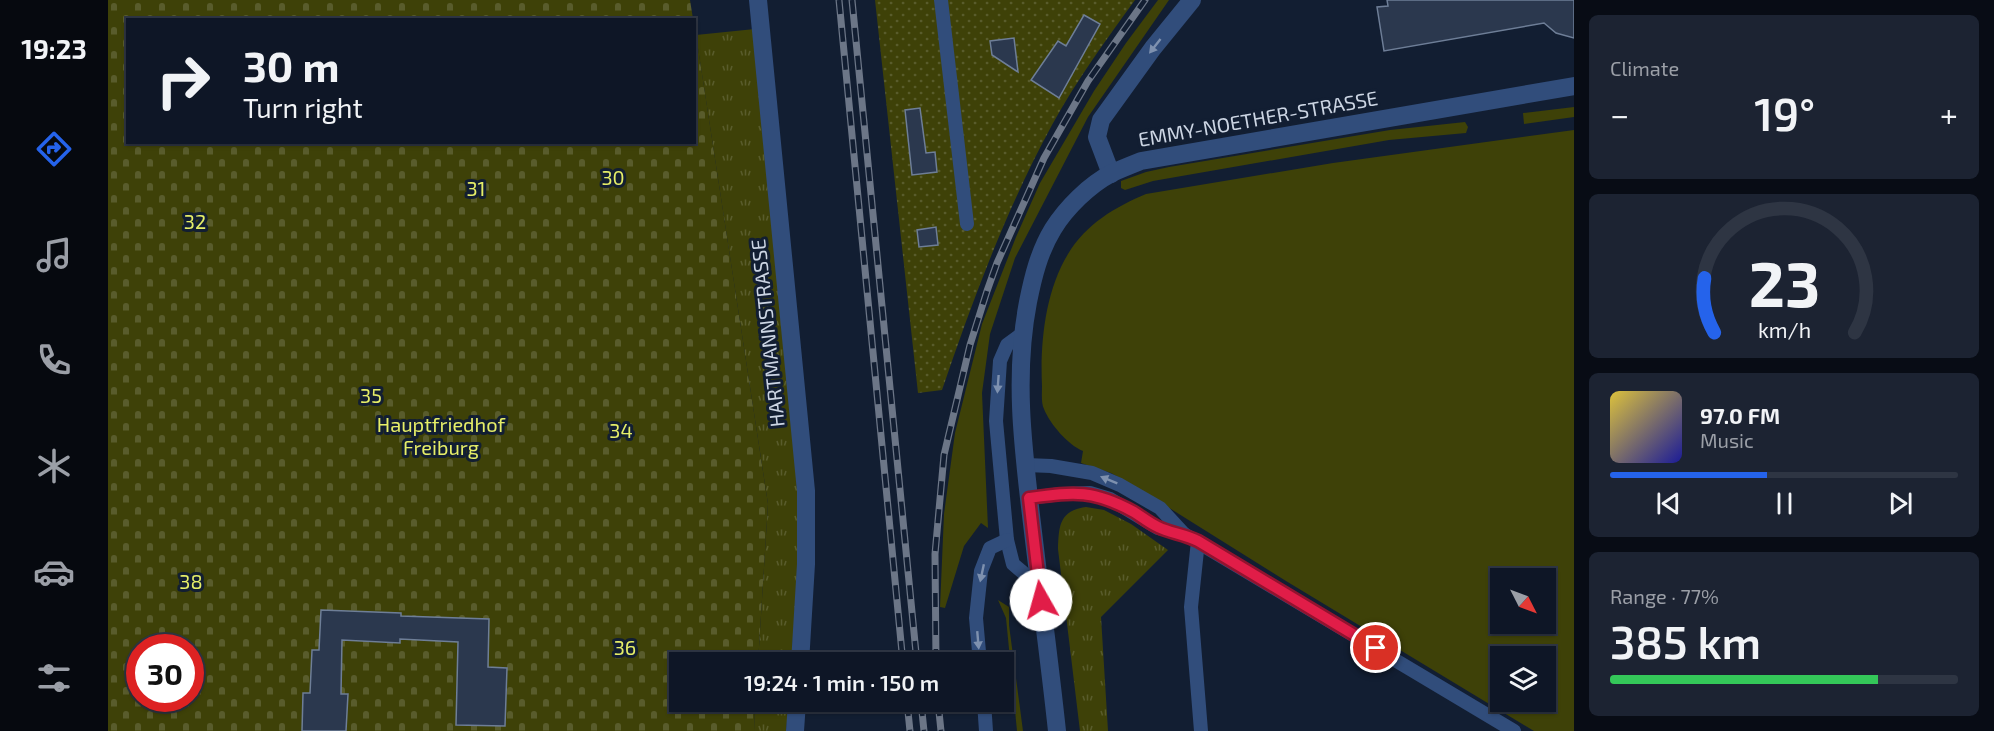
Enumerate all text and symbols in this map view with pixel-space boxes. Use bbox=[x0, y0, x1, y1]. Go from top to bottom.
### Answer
text: 19:23 bbox=[21, 32, 87, 64]
one-way arrow bbox=[1149, 38, 1162, 54]
text: 30 m bbox=[243, 40, 339, 90]
icon: right bbox=[144, 42, 222, 120]
text: Climate bbox=[1610, 56, 1679, 80]
street label: EMMY-NOETHER-STRASSE bbox=[1136, 85, 1379, 151]
text: 19° bbox=[1754, 86, 1815, 140]
text: Turn right bbox=[243, 91, 363, 123]
text: − bbox=[1610, 94, 1629, 134]
text: + bbox=[1940, 94, 1958, 134]
icon: directions bbox=[33, 128, 75, 170]
park label: 30 bbox=[601, 165, 625, 189]
park label: 31 bbox=[466, 176, 486, 200]
park label: 32 bbox=[184, 209, 206, 233]
icon: music bbox=[33, 234, 75, 276]
street label: HARTMANNSTRASSE bbox=[745, 238, 789, 428]
text: 23 bbox=[1748, 245, 1820, 320]
text: km/h bbox=[1757, 317, 1811, 342]
icon: phone bbox=[33, 339, 75, 381]
one-way arrow bbox=[994, 374, 1003, 393]
park label: 35 bbox=[360, 383, 382, 407]
text: 97.0 FM bbox=[1700, 402, 1780, 428]
park label: Hauptfriedhof Freiburg bbox=[377, 412, 506, 459]
park label: 34 bbox=[609, 418, 633, 442]
text: Music bbox=[1700, 428, 1754, 452]
icon: climate bbox=[33, 445, 75, 487]
one-way arrow bbox=[1099, 475, 1117, 485]
icon: previous bbox=[1652, 487, 1685, 520]
icon: pause bbox=[1768, 487, 1801, 520]
icon: next bbox=[1884, 487, 1917, 520]
icon: car bbox=[33, 551, 75, 593]
one-way arrow bbox=[977, 564, 986, 583]
position arrow bbox=[1009, 568, 1073, 632]
north arrow bbox=[1490, 568, 1556, 634]
map controls bbox=[1490, 568, 1556, 712]
park label: 38 bbox=[179, 569, 203, 593]
text: Range · 77% bbox=[1610, 584, 1719, 608]
text: 385 km bbox=[1610, 614, 1761, 668]
pin bbox=[1350, 622, 1401, 673]
one-way arrow bbox=[973, 631, 983, 650]
icon: arrive bbox=[1359, 631, 1392, 664]
speed limit sign: 30 bbox=[126, 634, 204, 712]
park label: 36 bbox=[614, 635, 636, 659]
button: layers bbox=[1490, 646, 1556, 712]
icon: filters bbox=[33, 657, 75, 699]
text: 19:24 · 1 min · 150 m bbox=[744, 669, 939, 695]

